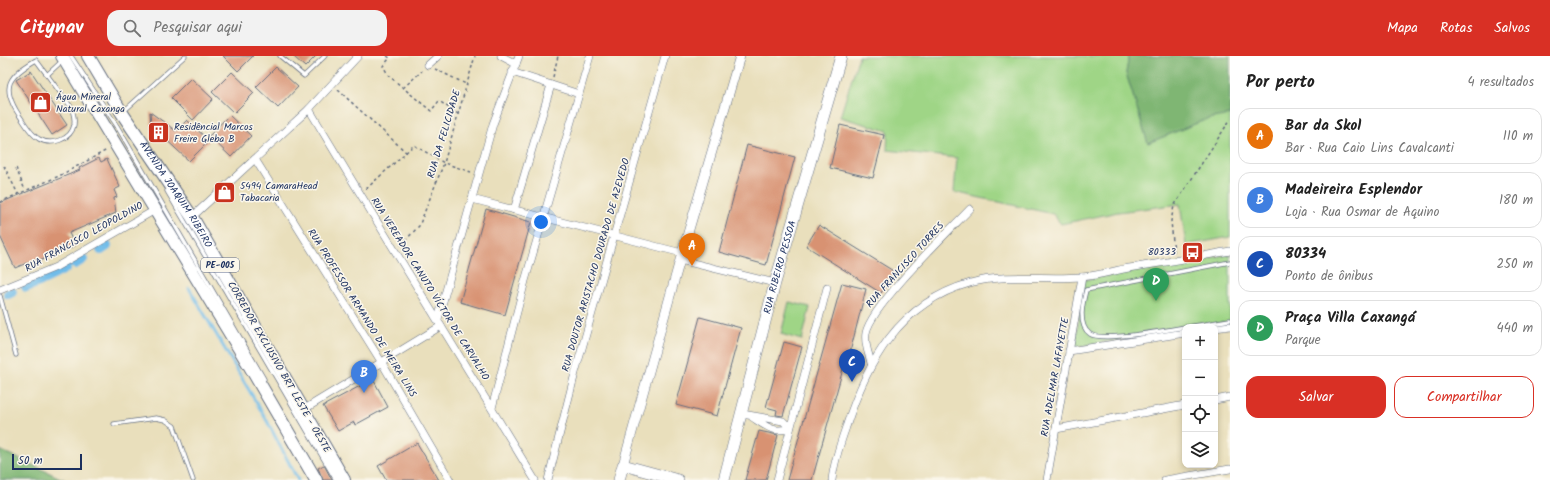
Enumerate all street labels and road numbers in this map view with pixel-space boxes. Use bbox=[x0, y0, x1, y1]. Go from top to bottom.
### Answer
street label: RUA DA FELICIDADE bbox=[423, 87, 465, 180]
street label: AVENIDA JOAQUIM RIBEIRO bbox=[135, 138, 216, 251]
street label: RUA DOUTOR ARISTACHO DOURADO DE AZEVEDO bbox=[558, 156, 634, 374]
street label: RUA VEREADOR CANUTO VÍCTOR DE CARVALHO bbox=[367, 194, 493, 384]
street label: RUA FRANCISCO LEOPOLDINO bbox=[22, 198, 146, 276]
street label: RUA FRANCISCO TORRES bbox=[862, 218, 948, 311]
street label: RUA RIBEIRO PESSOA bbox=[759, 219, 801, 316]
street label: RUA PROFESSOR ARMANDO DE MEIRA LINS bbox=[303, 226, 421, 401]
road number: PE-005 bbox=[201, 258, 239, 272]
street label: CORREDOR EXCLUSIVO BRT LESTE - OESTE bbox=[223, 278, 335, 457]
street label: RUA ADELMAR LAFAYETTE bbox=[1037, 315, 1074, 438]

